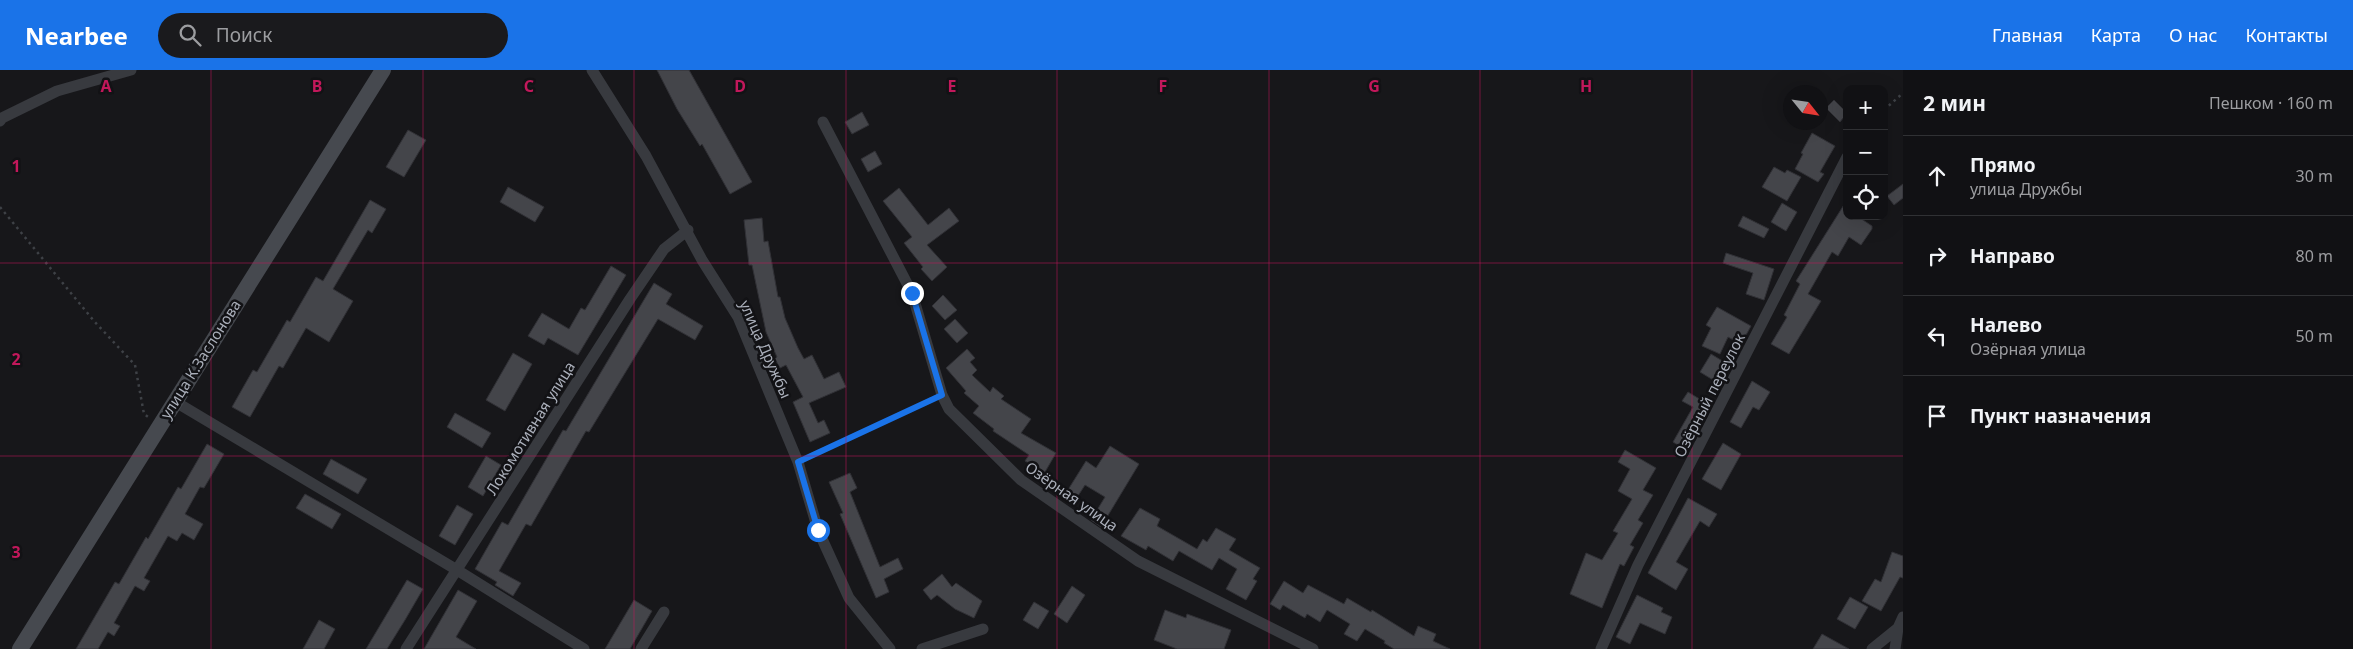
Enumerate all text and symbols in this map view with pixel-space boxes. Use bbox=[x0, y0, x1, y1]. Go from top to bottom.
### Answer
search box bbox=[158, 13, 508, 58]
text: Nearbee bbox=[25, 19, 128, 52]
icon: search bbox=[176, 21, 204, 49]
text: Поиск bbox=[216, 22, 272, 48]
text: Главная bbox=[1992, 23, 2063, 47]
text: Карта bbox=[2091, 23, 2141, 47]
text: О нас bbox=[2169, 23, 2217, 47]
text: Контакты bbox=[2245, 23, 2328, 47]
text: A bbox=[100, 75, 112, 97]
text: B bbox=[312, 75, 322, 97]
text: C bbox=[524, 75, 534, 97]
text: D bbox=[734, 75, 746, 97]
text: E bbox=[948, 75, 957, 97]
text: F bbox=[1159, 75, 1167, 97]
text: G bbox=[1368, 75, 1380, 97]
text: H bbox=[1580, 75, 1592, 97]
north arrow bbox=[1783, 85, 1828, 130]
map controls bbox=[1843, 85, 1888, 220]
button: + bbox=[1843, 85, 1888, 130]
text: 2 мин bbox=[1923, 89, 1986, 117]
text: Пешком · 160 m bbox=[2209, 92, 2333, 114]
button: − bbox=[1843, 130, 1888, 175]
text: Прямо bbox=[1970, 152, 2036, 178]
text: 1 bbox=[11, 155, 21, 177]
icon: ahead bbox=[1923, 162, 1951, 190]
text: 30 m bbox=[2296, 165, 2333, 187]
button: locate bbox=[1843, 175, 1888, 220]
text: улица Дружбы bbox=[1970, 178, 2082, 200]
icon: right bbox=[1923, 242, 1951, 270]
text: Направо bbox=[1970, 243, 2055, 269]
text: 80 m bbox=[2296, 245, 2333, 267]
route end bbox=[901, 282, 924, 305]
street label: улица К.Заслонова bbox=[155, 296, 245, 422]
street label: улица Дружбы bbox=[735, 297, 797, 401]
text: Налево bbox=[1970, 312, 2042, 338]
icon: left bbox=[1923, 322, 1951, 350]
text: 50 m bbox=[2296, 325, 2333, 347]
street label: Озёрный переулок bbox=[1669, 329, 1749, 460]
text: Озёрная улица bbox=[1970, 338, 2086, 360]
text: 2 bbox=[11, 348, 21, 370]
street label: Локомотивная улица bbox=[481, 358, 579, 498]
icon: arrive bbox=[1923, 402, 1951, 430]
text: Пункт назначения bbox=[1970, 403, 2151, 429]
street label: Озёрная улица bbox=[1022, 457, 1122, 535]
route start bbox=[807, 519, 830, 542]
text: 3 bbox=[11, 541, 21, 563]

